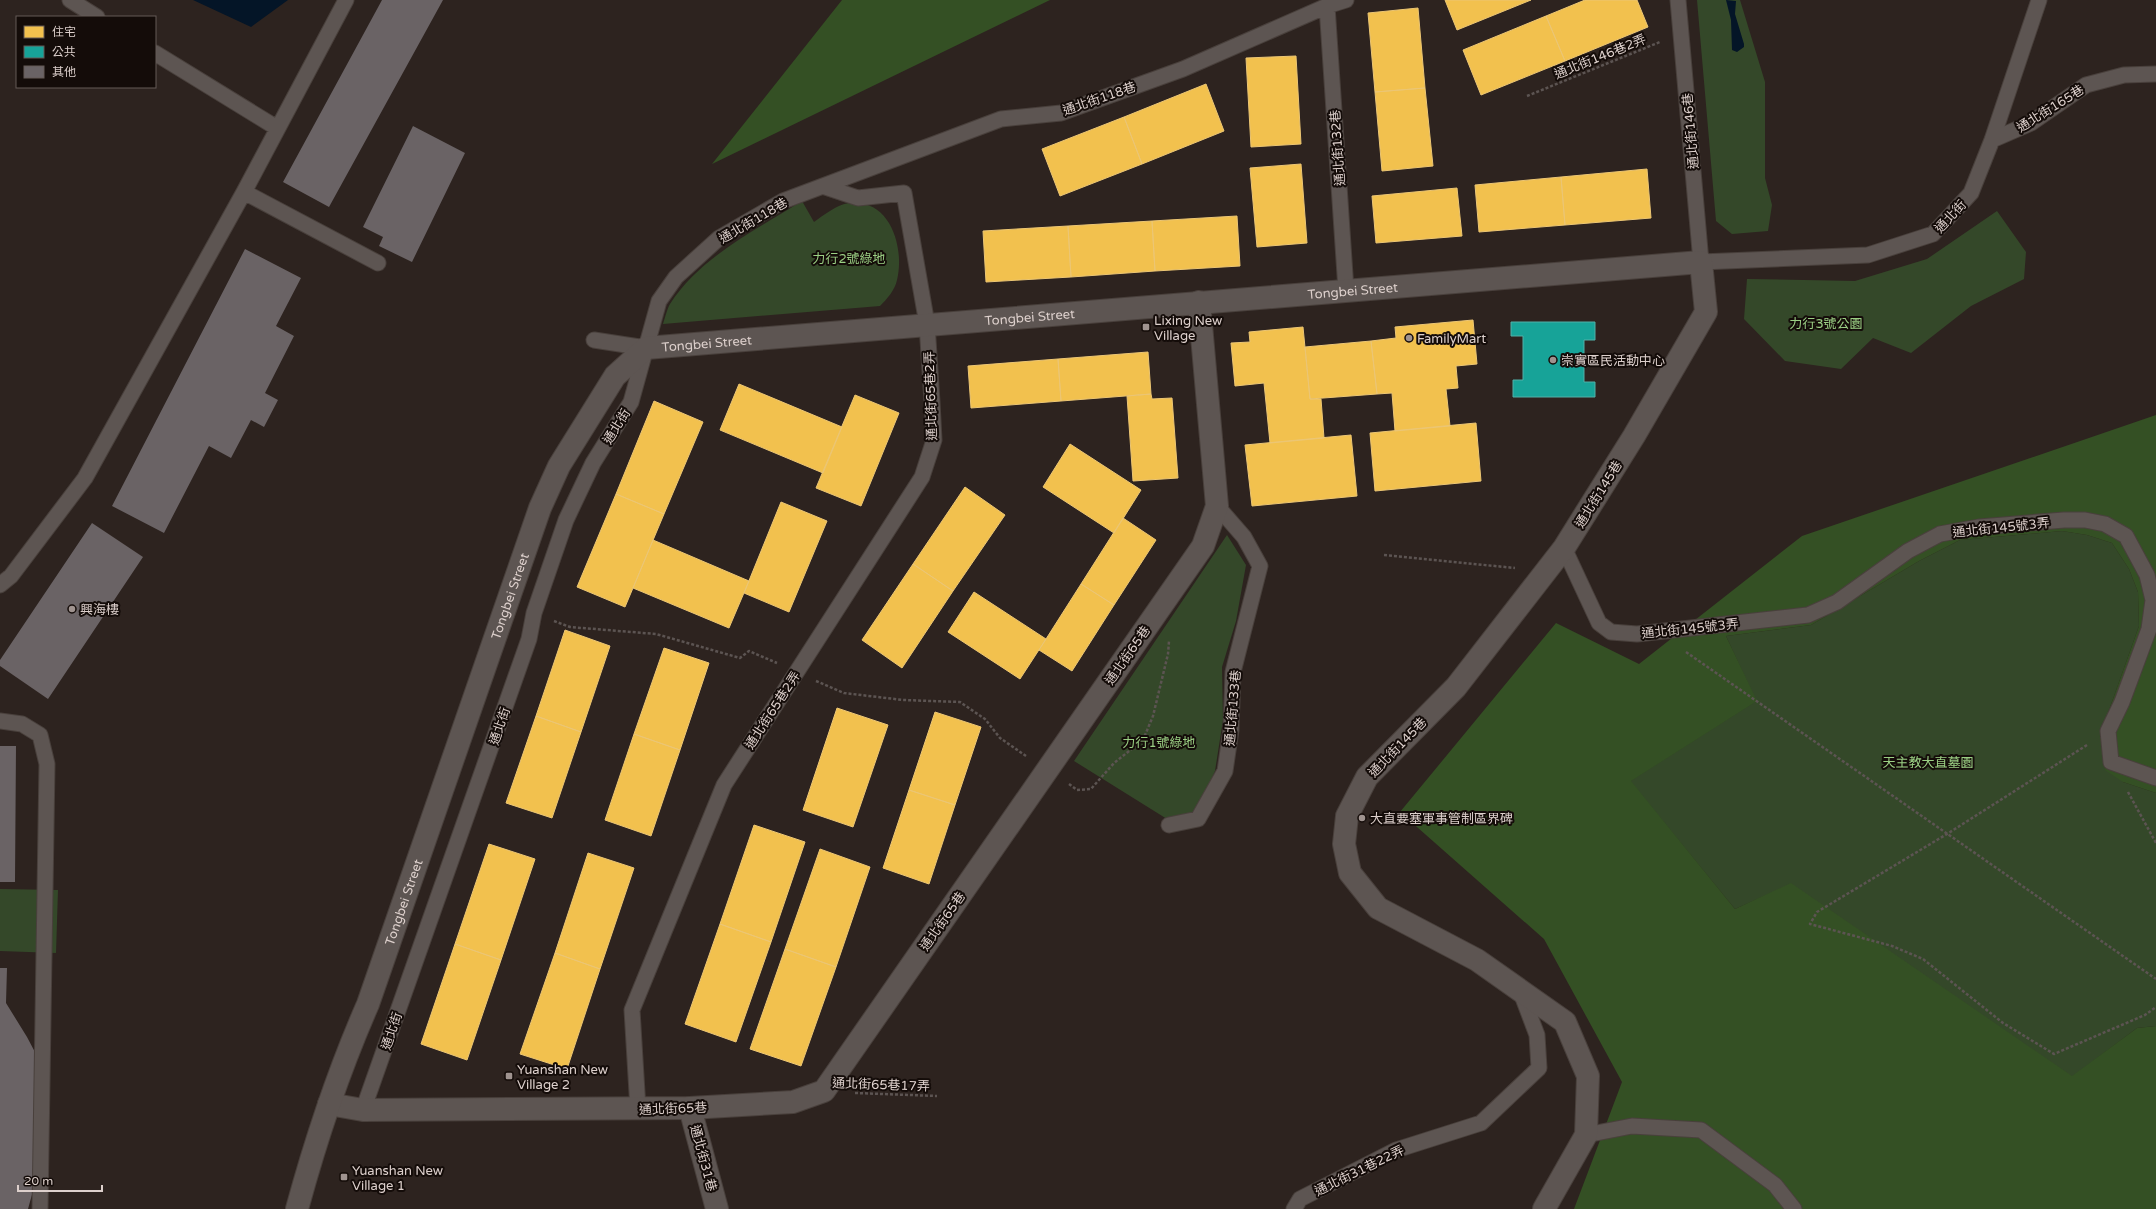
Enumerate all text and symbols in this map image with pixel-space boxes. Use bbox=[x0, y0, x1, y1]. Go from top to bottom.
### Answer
legend bbox=[16, 16, 156, 88]
text: 住宅 bbox=[52, 25, 76, 39]
street label: 通北街146巷2弄 bbox=[1552, 31, 1649, 83]
text: 公共 bbox=[52, 45, 76, 59]
text: 其他 bbox=[52, 65, 76, 79]
street label: 通北街118巷 bbox=[1061, 79, 1138, 119]
street label: 通北街165巷 bbox=[2014, 82, 2087, 136]
street label: 通北街146巷 bbox=[1680, 92, 1702, 170]
street label: 通北街132巷 bbox=[1327, 109, 1349, 187]
street label: 通北街118巷 bbox=[716, 195, 791, 247]
street label: 通北街 bbox=[1932, 197, 1970, 236]
park label: 力行2號綠地 bbox=[812, 251, 886, 267]
street label: Tongbei Street bbox=[1307, 280, 1399, 303]
street label: Tongbei Street bbox=[984, 306, 1076, 329]
place label: Lixing New Village bbox=[1154, 313, 1222, 344]
park label: 力行3號公園 bbox=[1789, 316, 1863, 332]
marker: Lixing New Village bbox=[1141, 322, 1151, 332]
place label: FamilyMart bbox=[1417, 331, 1486, 347]
street label: Tongbei Street bbox=[661, 332, 753, 356]
marker: FamilyMart bbox=[1404, 333, 1414, 343]
street label: 通北街65巷2弄 bbox=[921, 351, 941, 441]
place label: 崇實區民活動中心 bbox=[1561, 353, 1665, 369]
marker: 崇實區民活動中心 bbox=[1548, 355, 1558, 365]
street label: 通北街 bbox=[600, 406, 634, 447]
street label: 通北街145巷 bbox=[1572, 458, 1626, 531]
street label: 通北街145號3弄 bbox=[1952, 515, 2051, 541]
street label: Tongbei Street bbox=[488, 551, 533, 642]
place label: 興海樓 bbox=[80, 602, 119, 618]
marker: 興海樓 bbox=[67, 604, 77, 614]
street label: 通北街145號3弄 bbox=[1641, 616, 1740, 642]
street label: 通北街65巷 bbox=[1102, 623, 1154, 688]
street label: 通北街65巷2弄 bbox=[742, 669, 804, 752]
street label: 通北街133巷 bbox=[1222, 669, 1244, 747]
street label: 通北街 bbox=[486, 705, 514, 747]
street label: 通北街145巷 bbox=[1365, 715, 1430, 781]
park label: 力行1號綠地 bbox=[1122, 735, 1196, 751]
park label: 天主教大直墓園 bbox=[1882, 755, 1974, 771]
place label: 大直要塞軍事管制區界碑 bbox=[1370, 811, 1513, 827]
marker: 大直要塞軍事管制區界碑 bbox=[1357, 813, 1367, 823]
street label: Tongbei Street bbox=[382, 857, 427, 948]
street label: 通北街65巷 bbox=[917, 889, 969, 954]
street label: 通北街 bbox=[378, 1010, 406, 1052]
place label: Yuanshan New Village 2 bbox=[517, 1062, 608, 1093]
marker: Yuanshan New Village 2 bbox=[504, 1071, 514, 1081]
street label: 通北街65巷17弄 bbox=[832, 1075, 930, 1095]
street label: 通北街65巷 bbox=[639, 1100, 707, 1118]
street label: 通北街31巷 bbox=[686, 1123, 720, 1193]
street label: 通北街31巷22弄 bbox=[1312, 1142, 1407, 1199]
place label: Yuanshan New Village 1 bbox=[352, 1163, 443, 1194]
scale bar bbox=[18, 1167, 102, 1193]
marker: Yuanshan New Village 1 bbox=[339, 1172, 349, 1182]
text: 20 m bbox=[24, 1174, 53, 1188]

